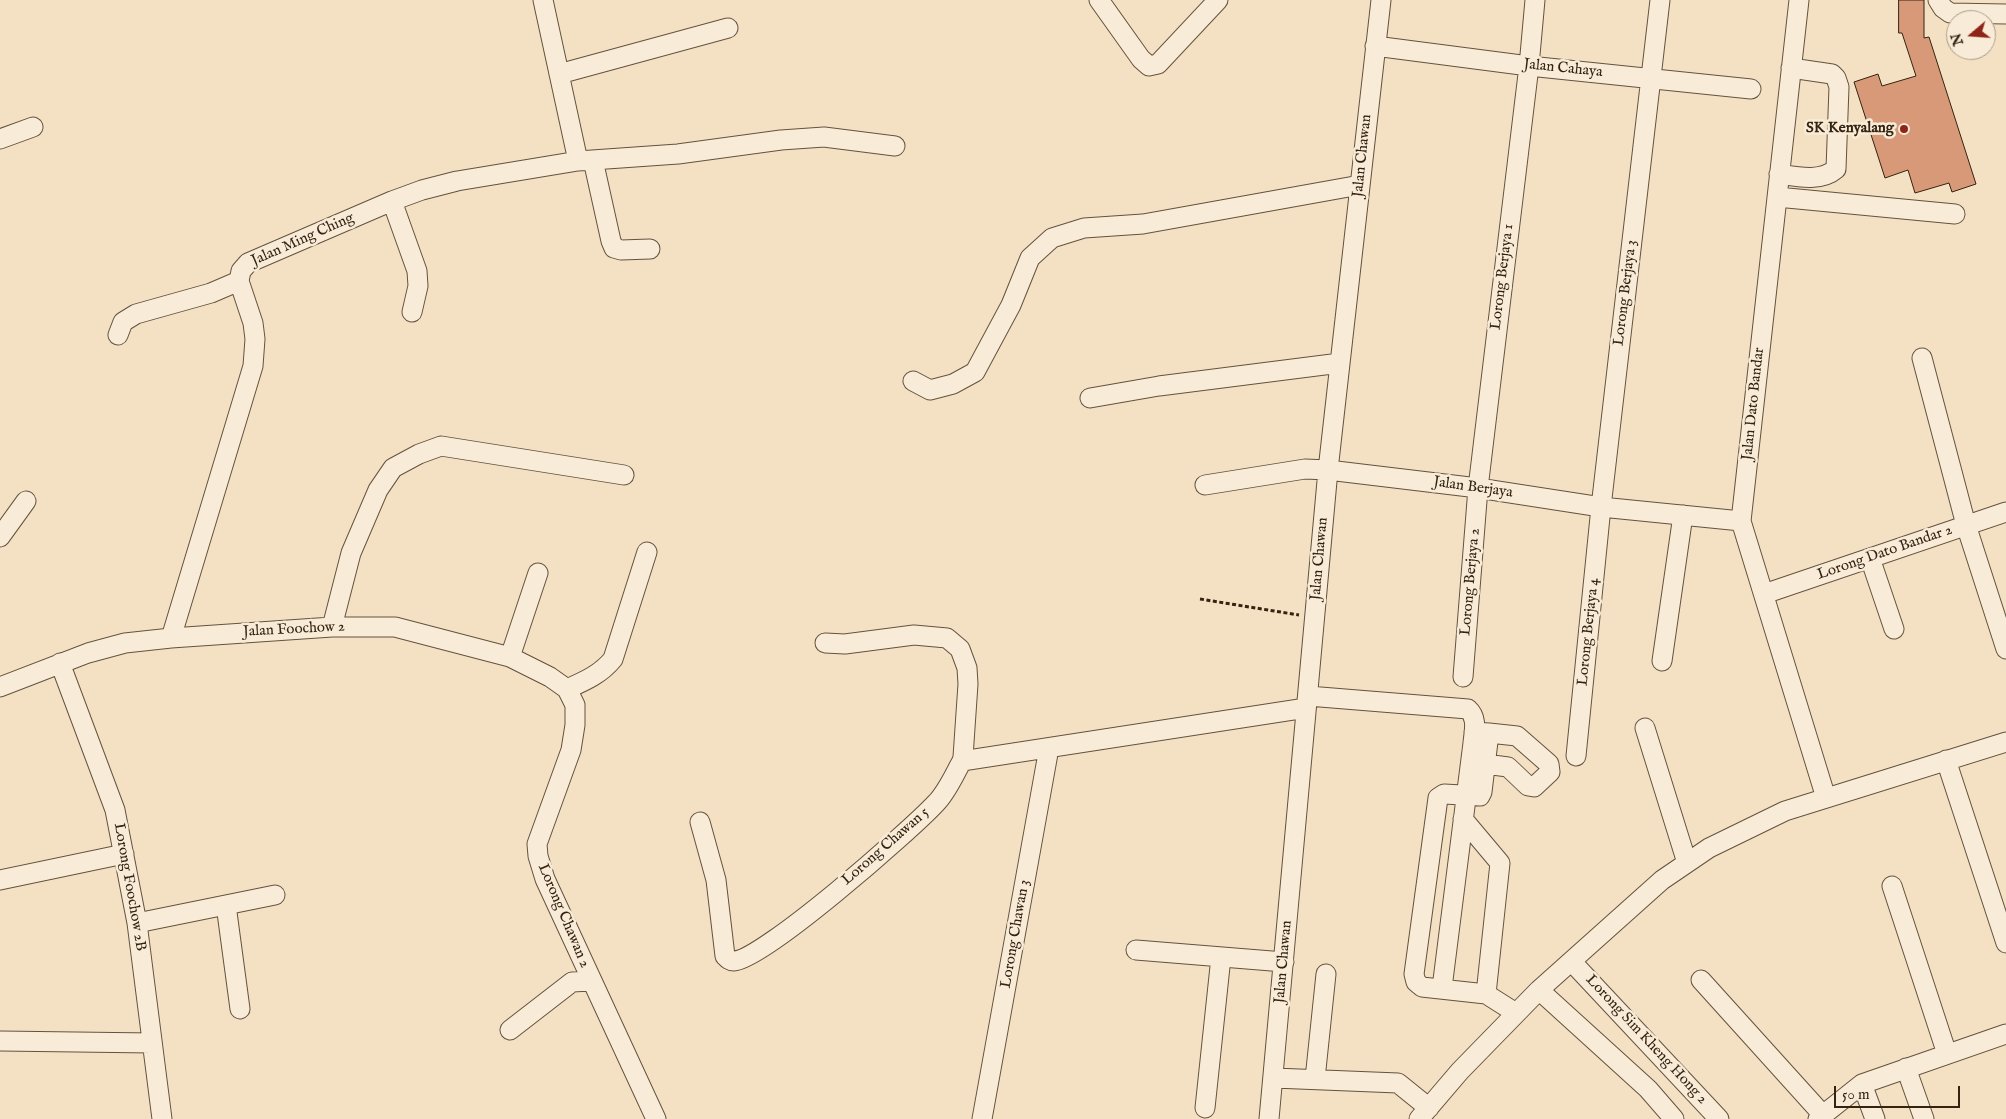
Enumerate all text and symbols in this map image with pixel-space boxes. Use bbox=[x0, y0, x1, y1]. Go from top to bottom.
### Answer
north arrow bbox=[1946, 10, 1996, 60]
text: N bbox=[1947, 31, 1968, 48]
street label: Jalan Cahaya bbox=[1523, 56, 1603, 82]
street label: Jalan Chawan bbox=[1350, 114, 1376, 198]
place label: SK Kenyalang bbox=[1806, 120, 1894, 138]
marker: SK Kenyalang bbox=[1898, 123, 1910, 135]
street label: Jalan Ming Ching bbox=[249, 209, 357, 271]
street label: Lorong Berjaya 1 bbox=[1488, 223, 1518, 331]
street label: Lorong Berjaya 3 bbox=[1611, 239, 1641, 347]
street label: Jalan Dato Bandar bbox=[1739, 347, 1769, 461]
street label: Jalan Berjaya bbox=[1432, 474, 1514, 502]
street label: Jalan Chawan bbox=[1307, 517, 1333, 601]
street label: Lorong Dato Bandar 2 bbox=[1815, 521, 1955, 585]
street label: Lorong Berjaya 2 bbox=[1457, 527, 1485, 637]
street label: Lorong Berjaya 4 bbox=[1574, 577, 1604, 687]
street label: Jalan Foochow 2 bbox=[243, 618, 345, 642]
street label: Lorong Chawan 5 bbox=[839, 804, 933, 890]
street label: Lorong Foochow 2B bbox=[109, 822, 149, 952]
street label: Lorong Chawan 2 bbox=[533, 861, 593, 971]
street label: Lorong Chawan 3 bbox=[998, 878, 1034, 990]
street label: Jalan Chawan bbox=[1271, 920, 1297, 1004]
street label: Lorong Sim Kheng Hong 2 bbox=[1581, 971, 1711, 1109]
scale bar bbox=[1836, 1076, 1962, 1108]
text: 50 m bbox=[1842, 1085, 1870, 1104]

